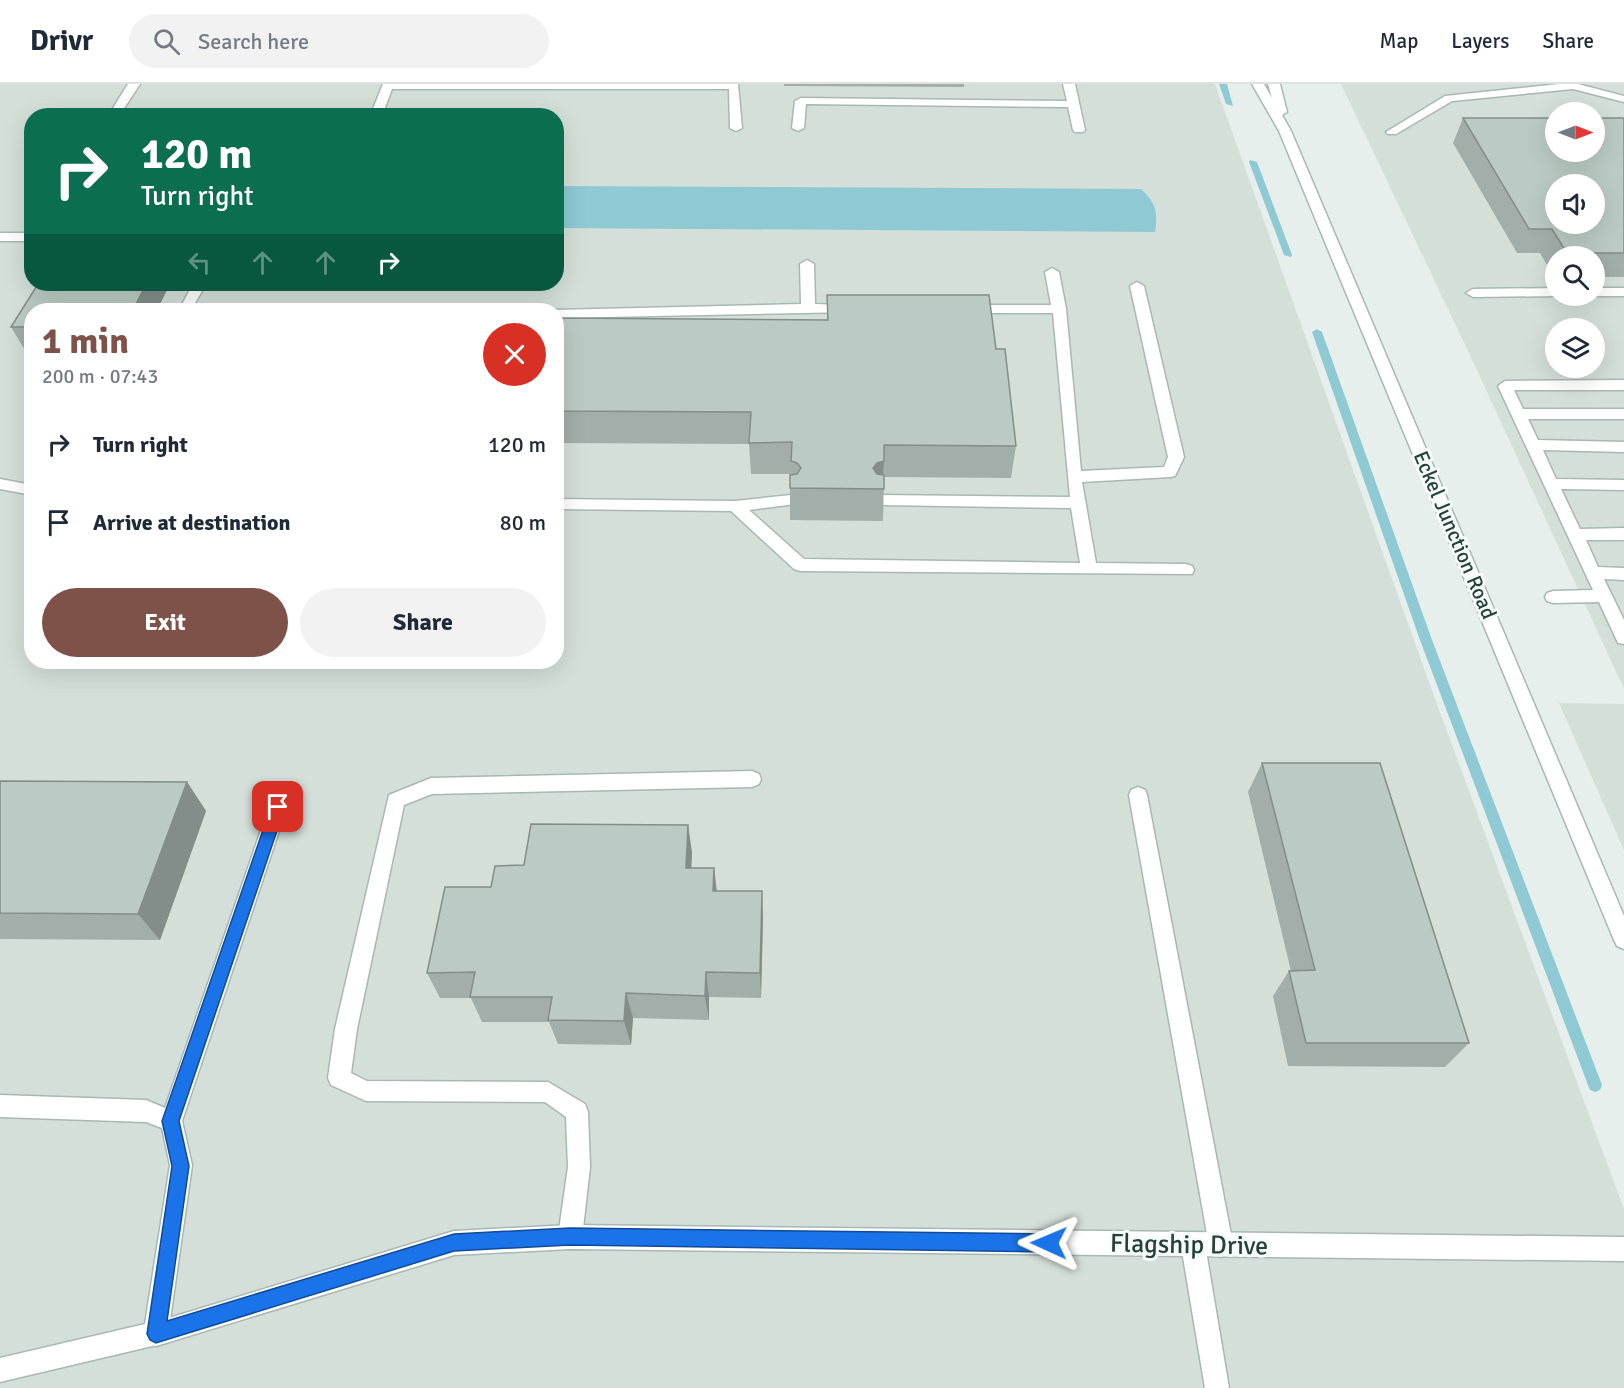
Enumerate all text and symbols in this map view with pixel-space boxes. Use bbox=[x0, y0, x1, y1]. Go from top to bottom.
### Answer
search box bbox=[129, 14, 549, 68]
text: Drivr bbox=[30, 24, 93, 58]
icon: search bbox=[150, 25, 183, 58]
text: Search here bbox=[198, 28, 309, 55]
text: Map bbox=[1380, 28, 1418, 54]
text: Layers bbox=[1451, 28, 1509, 54]
text: Share bbox=[1542, 28, 1594, 54]
north arrow bbox=[1545, 102, 1605, 162]
map controls bbox=[1545, 102, 1605, 378]
text: 120 m bbox=[141, 129, 252, 180]
icon: right bbox=[42, 132, 120, 210]
button: sound bbox=[1545, 174, 1605, 234]
text: Turn right bbox=[141, 180, 254, 213]
icon: left bbox=[183, 246, 216, 279]
icon: ahead bbox=[246, 246, 279, 279]
icon: ahead bbox=[309, 246, 342, 279]
icon: right bbox=[372, 246, 405, 279]
button: search bbox=[1545, 246, 1605, 306]
button: layers bbox=[1545, 318, 1605, 378]
text: 1 min bbox=[42, 319, 129, 364]
button: close bbox=[483, 323, 546, 386]
text: 200 m · 07:43 bbox=[42, 364, 158, 389]
icon: right bbox=[42, 428, 75, 461]
text: Turn right bbox=[93, 431, 188, 458]
text: 120 m bbox=[488, 431, 546, 458]
street label: Eckel Junction Road bbox=[1408, 447, 1502, 623]
icon: arrive bbox=[42, 506, 75, 539]
text: Arrive at destination bbox=[93, 509, 290, 536]
text: 80 m bbox=[500, 509, 546, 536]
button: Exit bbox=[42, 588, 288, 657]
button: Share bbox=[300, 588, 546, 657]
pin bbox=[252, 781, 303, 832]
icon: arrive bbox=[261, 790, 294, 823]
position arrow bbox=[1017, 1211, 1081, 1275]
street label: Flagship Drive bbox=[1110, 1228, 1268, 1262]

